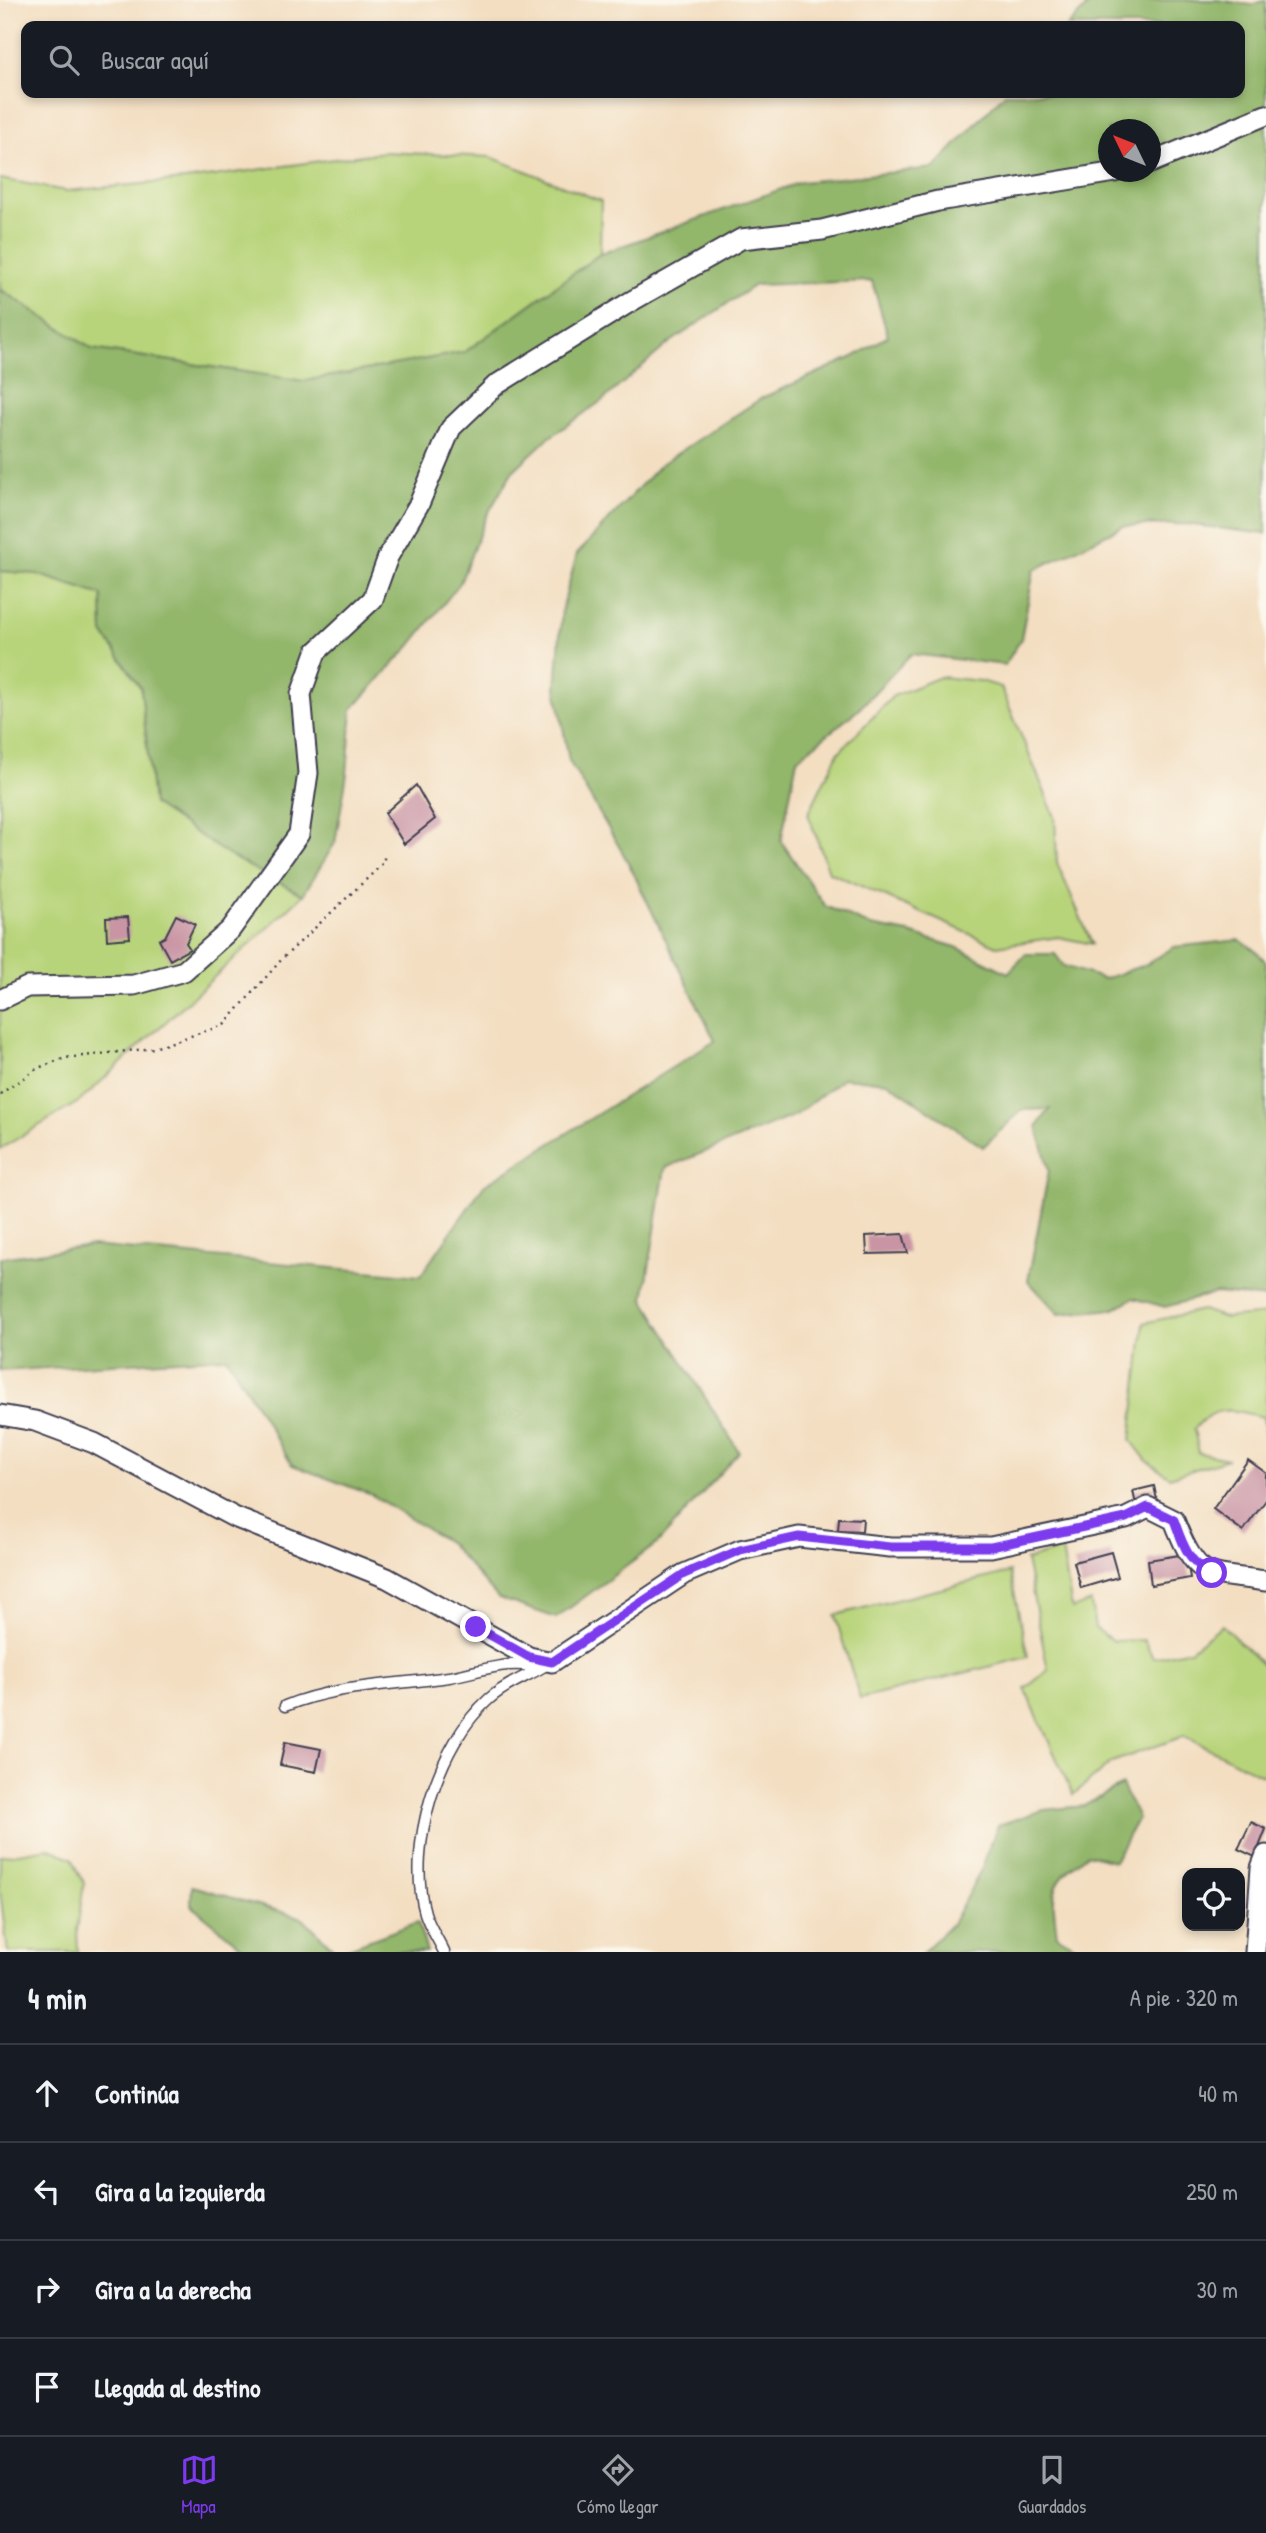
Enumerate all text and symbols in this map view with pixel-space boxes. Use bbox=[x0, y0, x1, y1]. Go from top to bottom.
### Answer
search box bbox=[21, 21, 1245, 98]
icon: search bbox=[45, 41, 83, 79]
text: Buscar aquí bbox=[101, 42, 209, 77]
north arrow bbox=[1098, 119, 1161, 182]
route start bbox=[1196, 1557, 1227, 1588]
route end bbox=[460, 1611, 491, 1642]
map controls bbox=[1182, 1868, 1245, 1931]
button: locate bbox=[1182, 1868, 1245, 1931]
text: 4 min bbox=[28, 1978, 87, 2018]
text: A pie · 320 m bbox=[1130, 1982, 1238, 2013]
icon: ahead bbox=[28, 2074, 66, 2112]
text: Continúa bbox=[95, 2076, 179, 2111]
text: 40 m bbox=[1198, 2078, 1238, 2109]
icon: left bbox=[28, 2172, 66, 2210]
text: Gira a la izquierda bbox=[95, 2174, 265, 2209]
text: 250 m bbox=[1186, 2176, 1238, 2207]
icon: right bbox=[28, 2270, 66, 2308]
text: Gira a la derecha bbox=[95, 2272, 251, 2307]
text: 30 m bbox=[1196, 2274, 1238, 2305]
icon: arrive bbox=[28, 2368, 66, 2406]
text: Llegada al destino bbox=[95, 2370, 261, 2405]
tab: Mapa bbox=[180, 2451, 218, 2519]
tab: Cómo llegar bbox=[577, 2451, 659, 2519]
tab: Guardados bbox=[1018, 2451, 1086, 2519]

